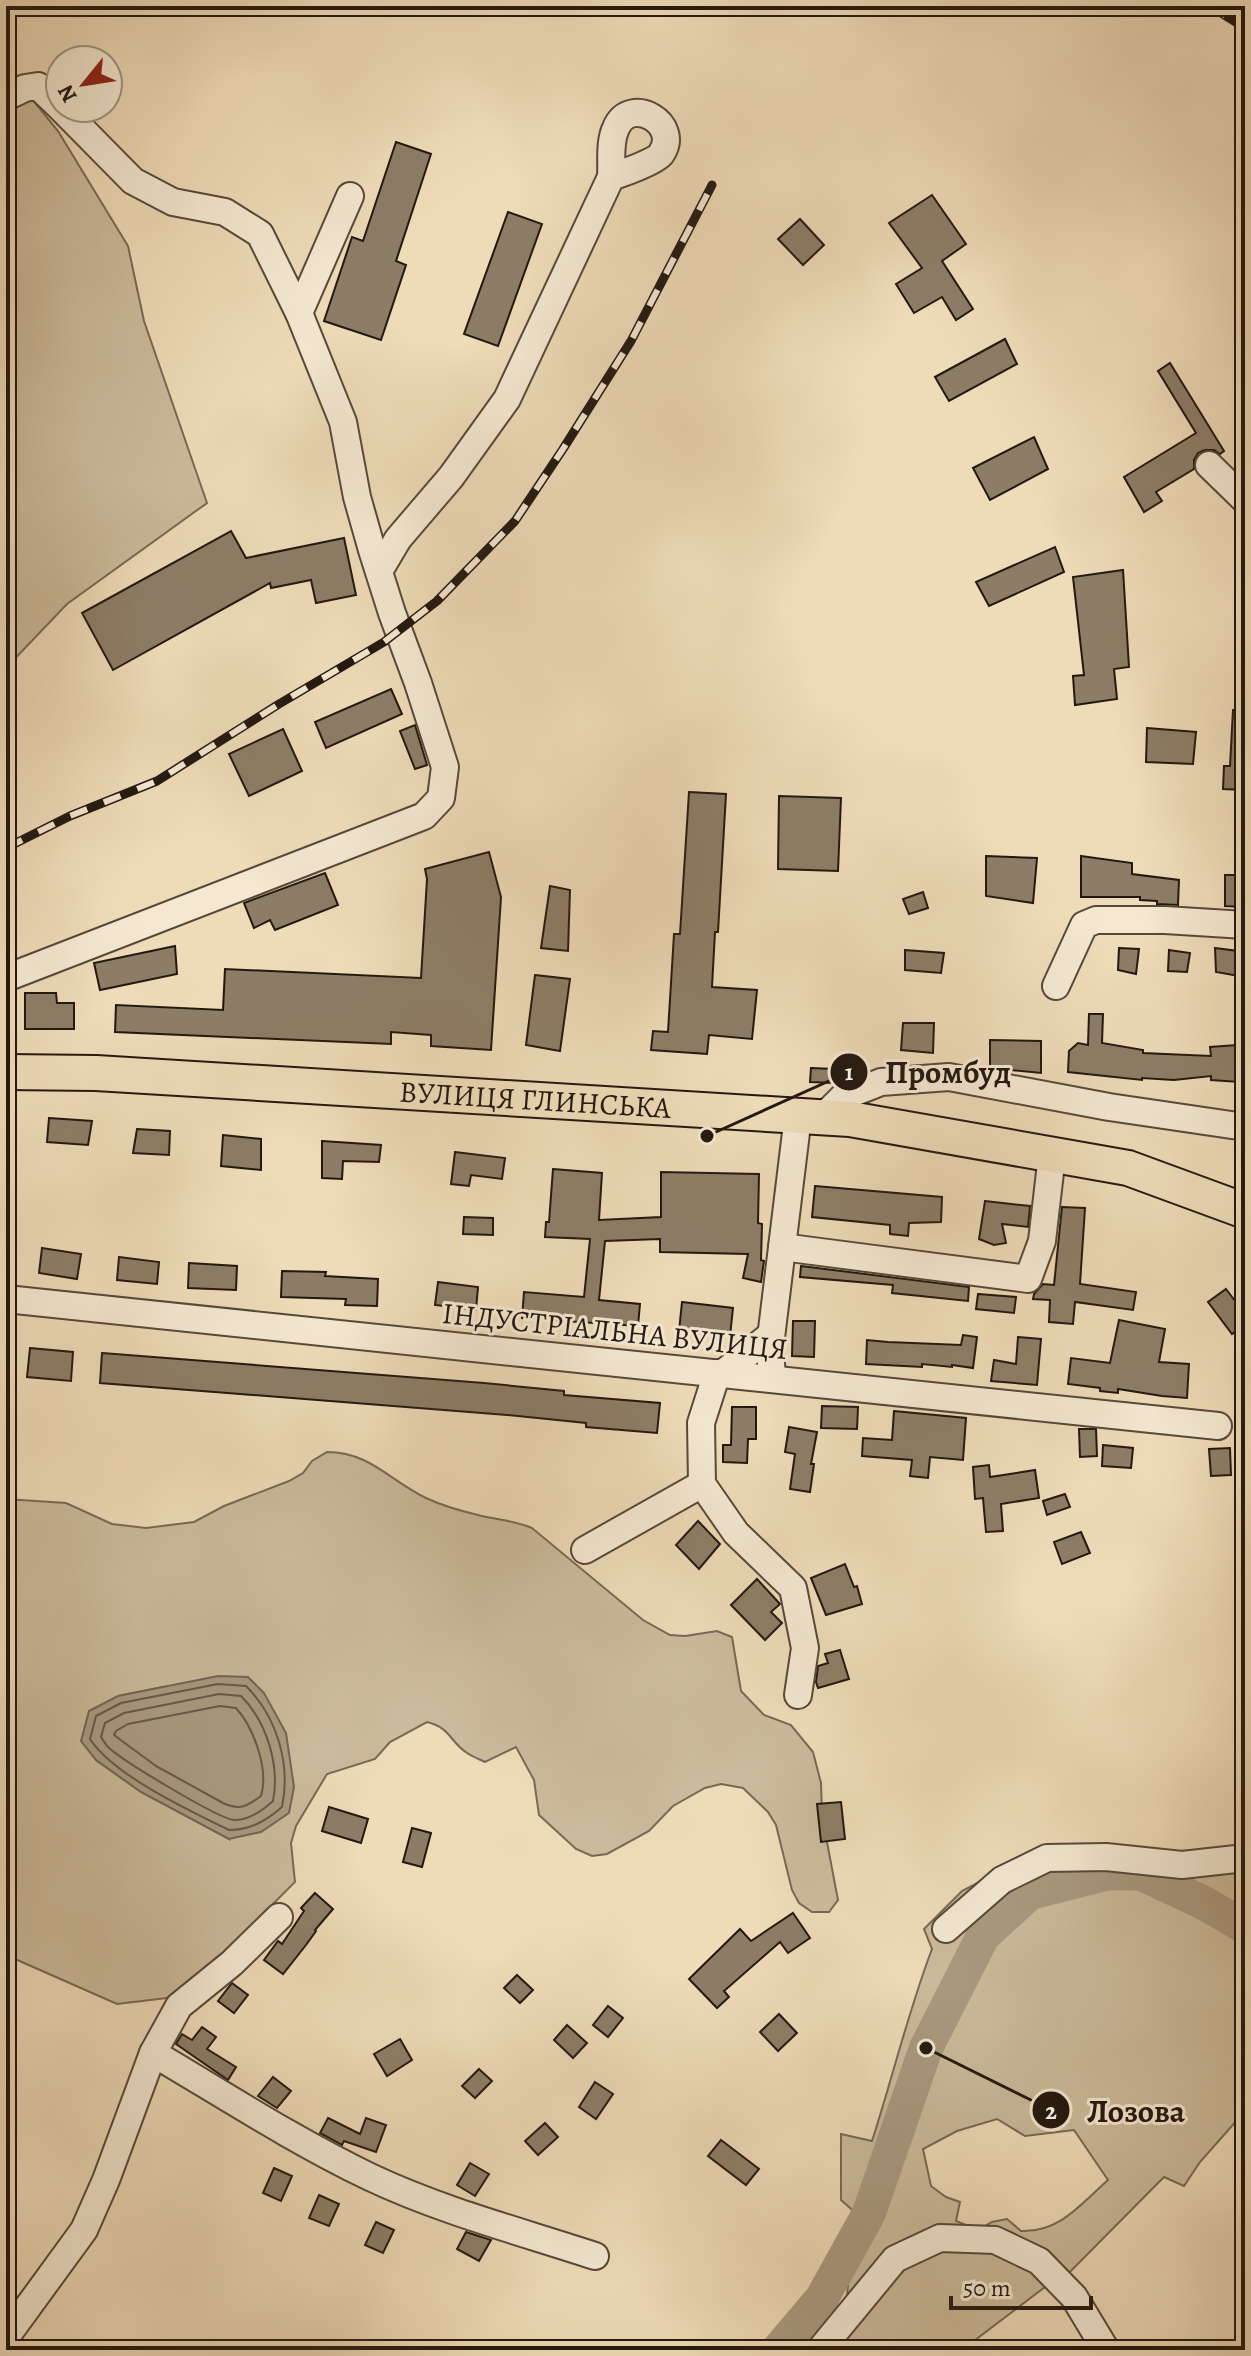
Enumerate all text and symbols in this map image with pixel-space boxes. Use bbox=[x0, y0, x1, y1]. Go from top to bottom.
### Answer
north arrow bbox=[44, 44, 124, 124]
text: N bbox=[51, 79, 85, 108]
callout: Промбуд bbox=[829, 1044, 1026, 1100]
text: Промбуд bbox=[885, 1050, 1011, 1094]
text: 1 bbox=[845, 1056, 854, 1088]
street label: ВУЛИЦЯ ГЛИНСЬКА bbox=[398, 1072, 673, 1128]
street label: ІНДУСТРІАЛЬНА ВУЛИЦЯ bbox=[440, 1293, 790, 1369]
callout: Лозова bbox=[1031, 2082, 1201, 2138]
text: Лозова bbox=[1087, 2089, 1186, 2133]
text: 2 bbox=[1045, 2095, 1057, 2127]
scale bar bbox=[951, 2260, 1091, 2310]
text: 50 m bbox=[963, 2272, 1011, 2304]

